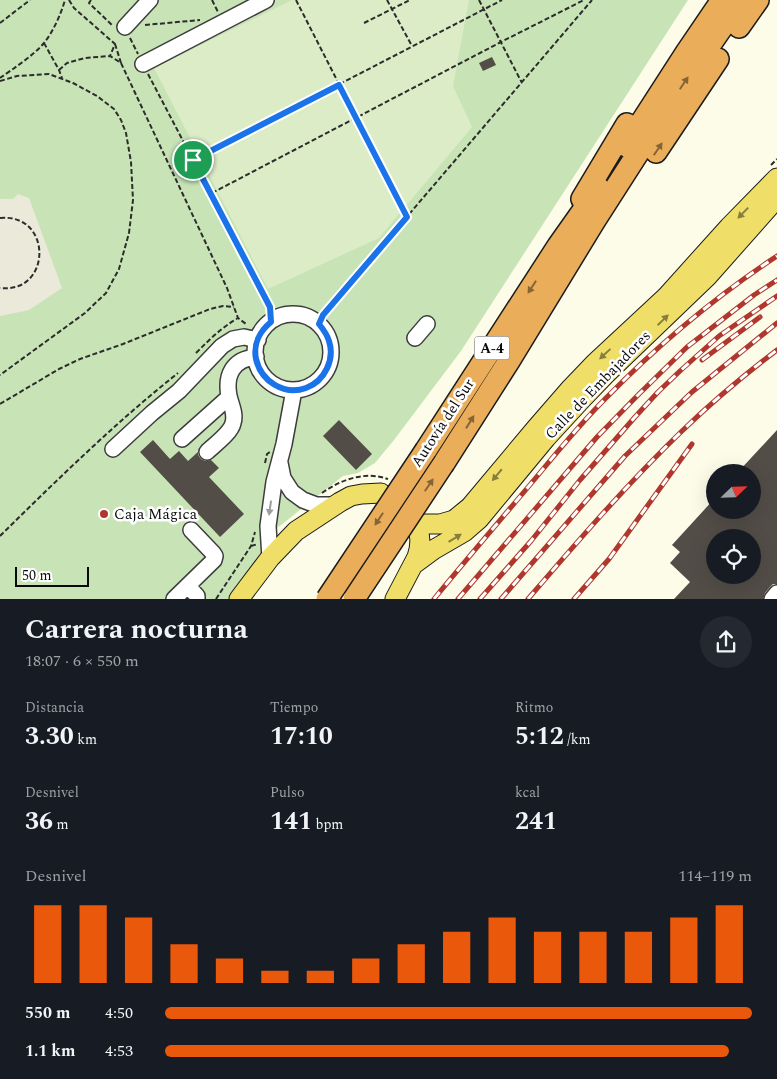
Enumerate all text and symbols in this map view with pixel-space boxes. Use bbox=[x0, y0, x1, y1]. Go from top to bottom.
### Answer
one-way arrow bbox=[680, 76, 689, 90]
pin bbox=[172, 139, 214, 181]
one-way arrow bbox=[653, 143, 663, 156]
icon: arrive bbox=[179, 146, 207, 174]
one-way arrow bbox=[737, 207, 749, 219]
one-way arrow bbox=[527, 280, 536, 294]
one-way arrow bbox=[657, 314, 669, 326]
street label: Calle de Embajadores bbox=[540, 325, 656, 445]
road number: A-4 bbox=[474, 336, 510, 359]
one-way arrow bbox=[599, 348, 611, 360]
street label: Autovía del Sur bbox=[406, 374, 480, 472]
one-way arrow bbox=[465, 415, 474, 429]
north arrow bbox=[706, 464, 761, 519]
map controls bbox=[706, 464, 761, 584]
one-way arrow bbox=[491, 468, 502, 481]
one-way arrow bbox=[424, 479, 434, 492]
one-way arrow bbox=[266, 500, 274, 516]
place label: Caja Mágica bbox=[114, 503, 198, 526]
marker: Caja Mágica bbox=[98, 508, 110, 520]
one-way arrow bbox=[375, 513, 384, 526]
button: locate bbox=[706, 529, 761, 584]
one-way arrow bbox=[448, 533, 461, 542]
scale bar bbox=[15, 564, 89, 587]
text: 50 m bbox=[22, 565, 52, 586]
text: Carrera nocturna bbox=[25, 608, 248, 651]
button: share bbox=[700, 616, 752, 668]
text: 18:07 · 6 × 550 m bbox=[25, 649, 139, 673]
text: Distancia bbox=[25, 697, 84, 718]
text: Tiempo bbox=[270, 697, 318, 718]
text: Ritmo bbox=[515, 697, 553, 718]
text: 3.30 bbox=[25, 718, 74, 756]
text: 17:10 bbox=[270, 718, 333, 756]
text: 5:12 bbox=[515, 718, 564, 756]
text: km bbox=[74, 729, 97, 750]
text: /km bbox=[564, 729, 591, 750]
text: Desnivel bbox=[25, 782, 79, 803]
text: Pulso bbox=[270, 782, 305, 803]
text: kcal bbox=[515, 782, 540, 803]
text: 36 bbox=[25, 803, 53, 841]
text: 141 bbox=[270, 803, 312, 841]
text: 241 bbox=[515, 803, 557, 841]
text: m bbox=[53, 814, 69, 835]
text: bpm bbox=[312, 814, 343, 835]
text: Desnivel bbox=[25, 864, 86, 888]
text: 114–119 m bbox=[678, 864, 752, 888]
text: 550 m bbox=[25, 1001, 70, 1025]
text: 4:50 bbox=[105, 1001, 133, 1025]
text: 1.1 km bbox=[25, 1039, 75, 1063]
text: 4:53 bbox=[105, 1039, 133, 1063]

